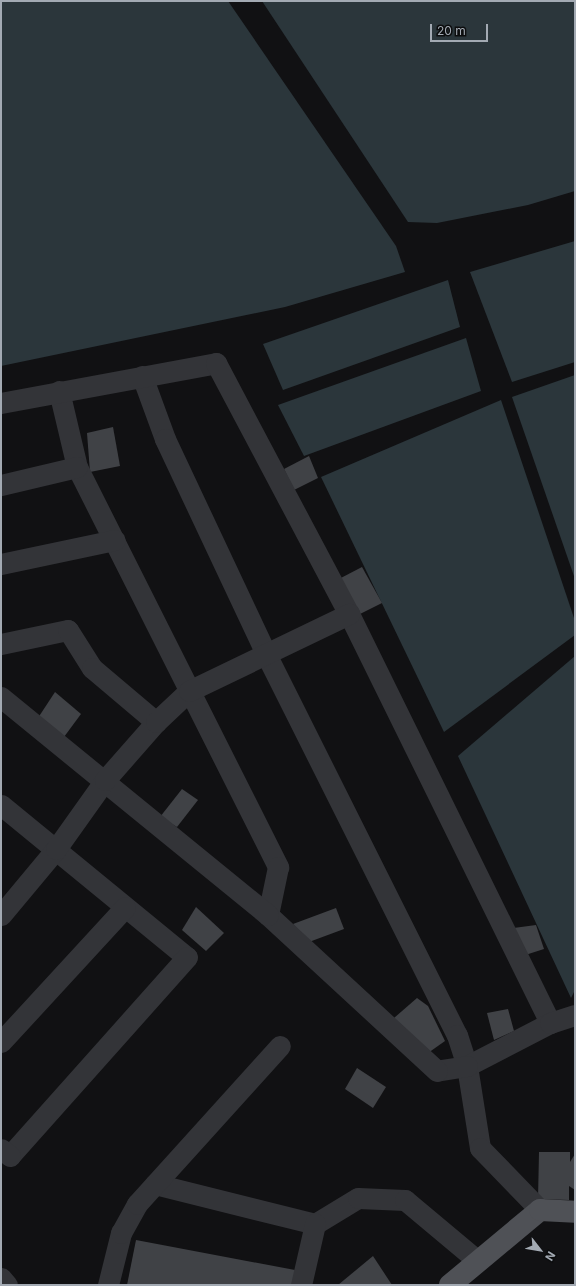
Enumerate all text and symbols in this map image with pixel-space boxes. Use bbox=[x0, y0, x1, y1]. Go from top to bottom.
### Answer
scale bar bbox=[432, 16, 490, 42]
text: 20 m bbox=[437, 23, 466, 38]
north arrow bbox=[520, 1230, 560, 1270]
text: N bbox=[542, 1249, 558, 1263]

